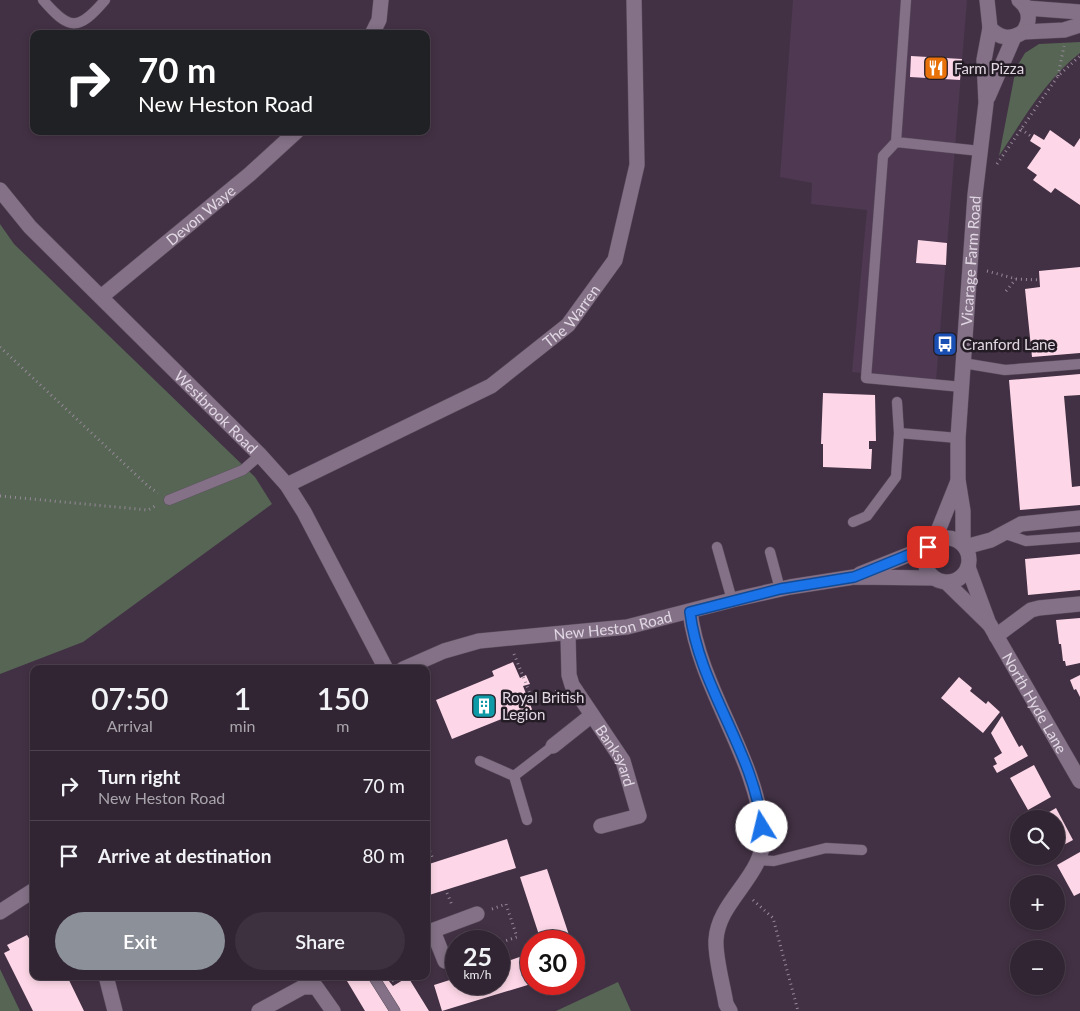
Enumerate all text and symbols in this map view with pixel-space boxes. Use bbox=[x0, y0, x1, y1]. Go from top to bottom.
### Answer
text: 70 m bbox=[138, 48, 216, 90]
icon: right bbox=[55, 50, 120, 115]
restaurant icon: Farm Pizza bbox=[923, 55, 949, 81]
place label: Farm Pizza bbox=[954, 59, 1024, 77]
text: New Heston Road bbox=[138, 90, 313, 117]
street label: Devon Waye bbox=[162, 181, 239, 249]
street label: Vicarage Farm Road bbox=[957, 195, 984, 327]
street label: The Warren bbox=[539, 281, 603, 351]
bus stop icon: Cranford Lane bbox=[932, 331, 958, 357]
place label: Cranford Lane bbox=[962, 335, 1055, 353]
street label: Westbrook Road bbox=[171, 367, 262, 457]
pin bbox=[907, 526, 949, 568]
icon: arrive bbox=[914, 533, 942, 561]
street label: New Heston Road bbox=[553, 607, 674, 643]
street label: North Hyde Lane bbox=[999, 649, 1071, 756]
text: 07:50 bbox=[91, 680, 168, 716]
text: 1 bbox=[234, 680, 251, 716]
text: 150 bbox=[317, 680, 369, 716]
place label: Royal British Legion bbox=[502, 688, 584, 723]
building icon: Royal British Legion bbox=[471, 693, 497, 719]
text: Arrival bbox=[107, 716, 153, 735]
text: min bbox=[230, 716, 255, 735]
text: m bbox=[336, 716, 349, 735]
street label: Banksyard bbox=[592, 721, 639, 789]
text: Turn right bbox=[98, 765, 180, 788]
icon: right bbox=[55, 772, 83, 800]
text: 70 m bbox=[362, 774, 405, 797]
text: New Heston Road bbox=[98, 788, 225, 807]
position arrow bbox=[735, 800, 787, 852]
map controls bbox=[1010, 810, 1065, 995]
button: search bbox=[1010, 810, 1065, 865]
icon: arrive bbox=[55, 842, 83, 870]
text: Arrive at destination bbox=[98, 844, 271, 867]
text: 80 m bbox=[362, 844, 405, 867]
button: + bbox=[1010, 875, 1065, 930]
button: Exit bbox=[55, 912, 225, 970]
button: Share bbox=[235, 912, 405, 970]
speed limit sign: 30 bbox=[520, 930, 585, 995]
button: − bbox=[1010, 940, 1065, 995]
text: 25 bbox=[463, 941, 492, 971]
text: km/h bbox=[463, 967, 492, 982]

